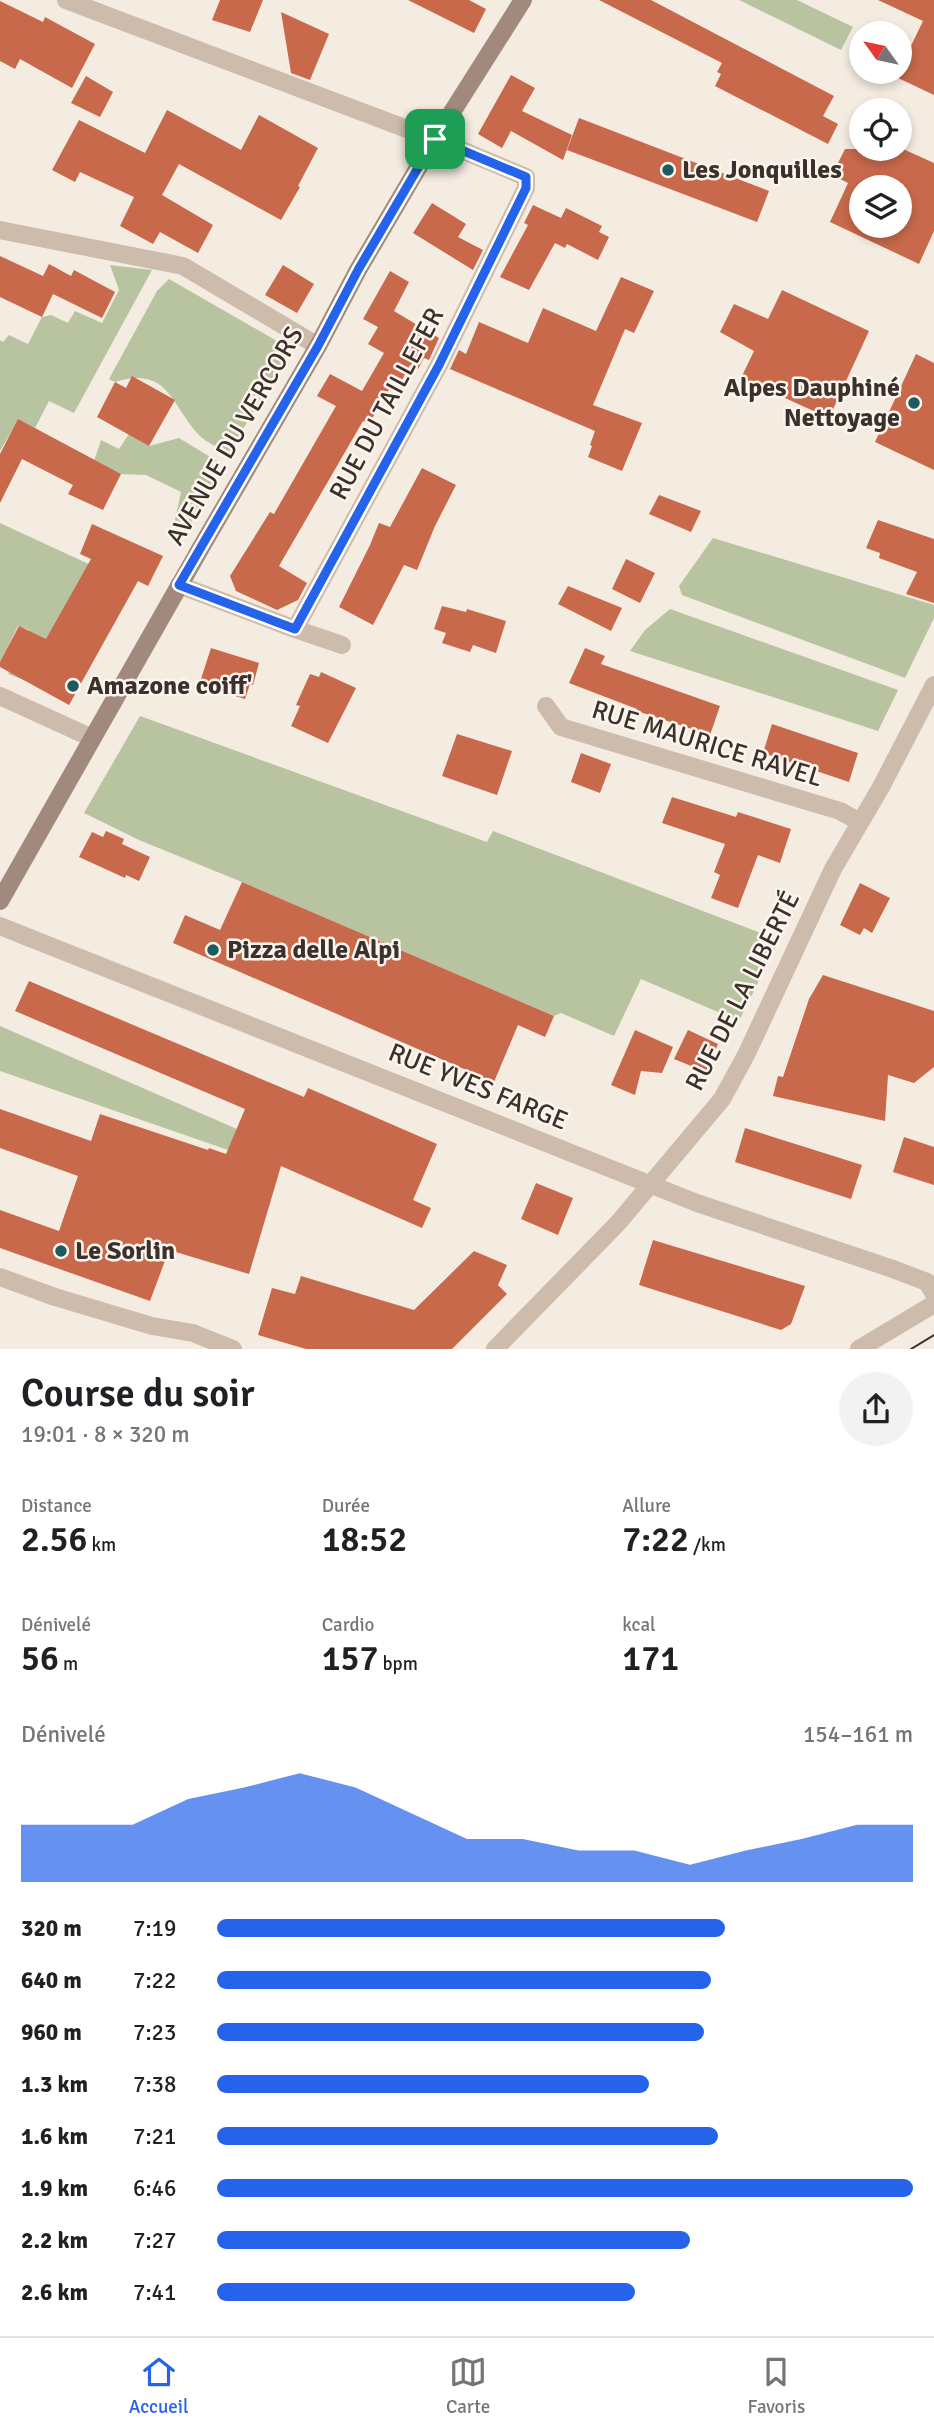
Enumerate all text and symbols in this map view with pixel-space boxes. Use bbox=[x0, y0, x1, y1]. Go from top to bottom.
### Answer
north arrow bbox=[849, 21, 912, 84]
map controls bbox=[849, 21, 912, 238]
button: locate bbox=[849, 98, 912, 161]
pin bbox=[405, 109, 465, 169]
icon: arrive bbox=[416, 120, 454, 158]
place label: Les Jonquilles bbox=[682, 154, 842, 186]
marker: Les Jonquilles bbox=[660, 162, 676, 178]
button: layers bbox=[849, 175, 912, 238]
street label: RUE DU TAILLEFER bbox=[323, 302, 451, 506]
street label: AVENUE DU VERCORS bbox=[159, 321, 311, 551]
place label: Alpes Dauphiné Nettoyage bbox=[724, 372, 900, 434]
marker: Alpes Dauphiné Nettoyage bbox=[906, 395, 922, 411]
place label: Amazone coiff' bbox=[87, 670, 253, 702]
marker: Amazone coiff' bbox=[65, 678, 81, 694]
street label: RUE MAURICE RAVEL bbox=[588, 694, 826, 794]
street label: RUE DE LA LIBERTÉ bbox=[679, 886, 807, 1096]
place label: Pizza delle Alpi bbox=[227, 934, 400, 966]
marker: Pizza delle Alpi bbox=[205, 942, 221, 958]
street label: RUE YVES FARGE bbox=[384, 1036, 572, 1138]
place label: Le Sorlin bbox=[75, 1235, 175, 1267]
marker: Le Sorlin bbox=[53, 1243, 69, 1259]
text: Course du soir bbox=[21, 1370, 254, 1417]
button: share bbox=[839, 1372, 913, 1446]
text: 19:01 · 8 × 320 m bbox=[21, 1420, 190, 1449]
text: Distance bbox=[21, 1494, 92, 1518]
text: Durée bbox=[322, 1494, 370, 1518]
text: Allure bbox=[622, 1494, 671, 1518]
text: 2.56 bbox=[21, 1518, 87, 1561]
text: 18:52 bbox=[322, 1518, 407, 1561]
text: 7:22 bbox=[622, 1518, 689, 1561]
text: km bbox=[87, 1533, 116, 1557]
text: /km bbox=[689, 1533, 726, 1557]
text: Dénivelé bbox=[21, 1613, 91, 1637]
text: Cardio bbox=[322, 1613, 374, 1637]
text: kcal bbox=[622, 1613, 656, 1637]
text: 56 bbox=[21, 1637, 59, 1680]
text: 157 bbox=[322, 1637, 378, 1680]
text: 171 bbox=[622, 1637, 679, 1680]
text: m bbox=[59, 1652, 78, 1676]
text: bpm bbox=[378, 1652, 418, 1676]
text: Dénivelé bbox=[21, 1720, 106, 1749]
text: 154–161 m bbox=[803, 1720, 913, 1749]
text: 320 m bbox=[21, 1914, 82, 1943]
text: 7:19 bbox=[133, 1914, 176, 1943]
text: 640 m bbox=[21, 1966, 82, 1995]
text: 7:22 bbox=[133, 1966, 176, 1995]
text: 960 m bbox=[21, 2018, 82, 2047]
text: 7:23 bbox=[133, 2018, 176, 2047]
text: 1.3 km bbox=[21, 2070, 88, 2099]
text: 7:38 bbox=[133, 2070, 176, 2099]
text: 1.6 km bbox=[21, 2122, 88, 2151]
text: 7:21 bbox=[133, 2122, 176, 2151]
text: 1.9 km bbox=[21, 2174, 88, 2203]
text: 6:46 bbox=[133, 2174, 176, 2203]
text: 2.2 km bbox=[21, 2226, 88, 2255]
text: 7:27 bbox=[133, 2226, 176, 2255]
text: 2.6 km bbox=[21, 2278, 88, 2307]
text: 7:41 bbox=[133, 2278, 176, 2307]
tab: Accueil bbox=[129, 2353, 189, 2419]
tab: Carte bbox=[446, 2353, 490, 2419]
tab: Favoris bbox=[748, 2353, 805, 2419]

